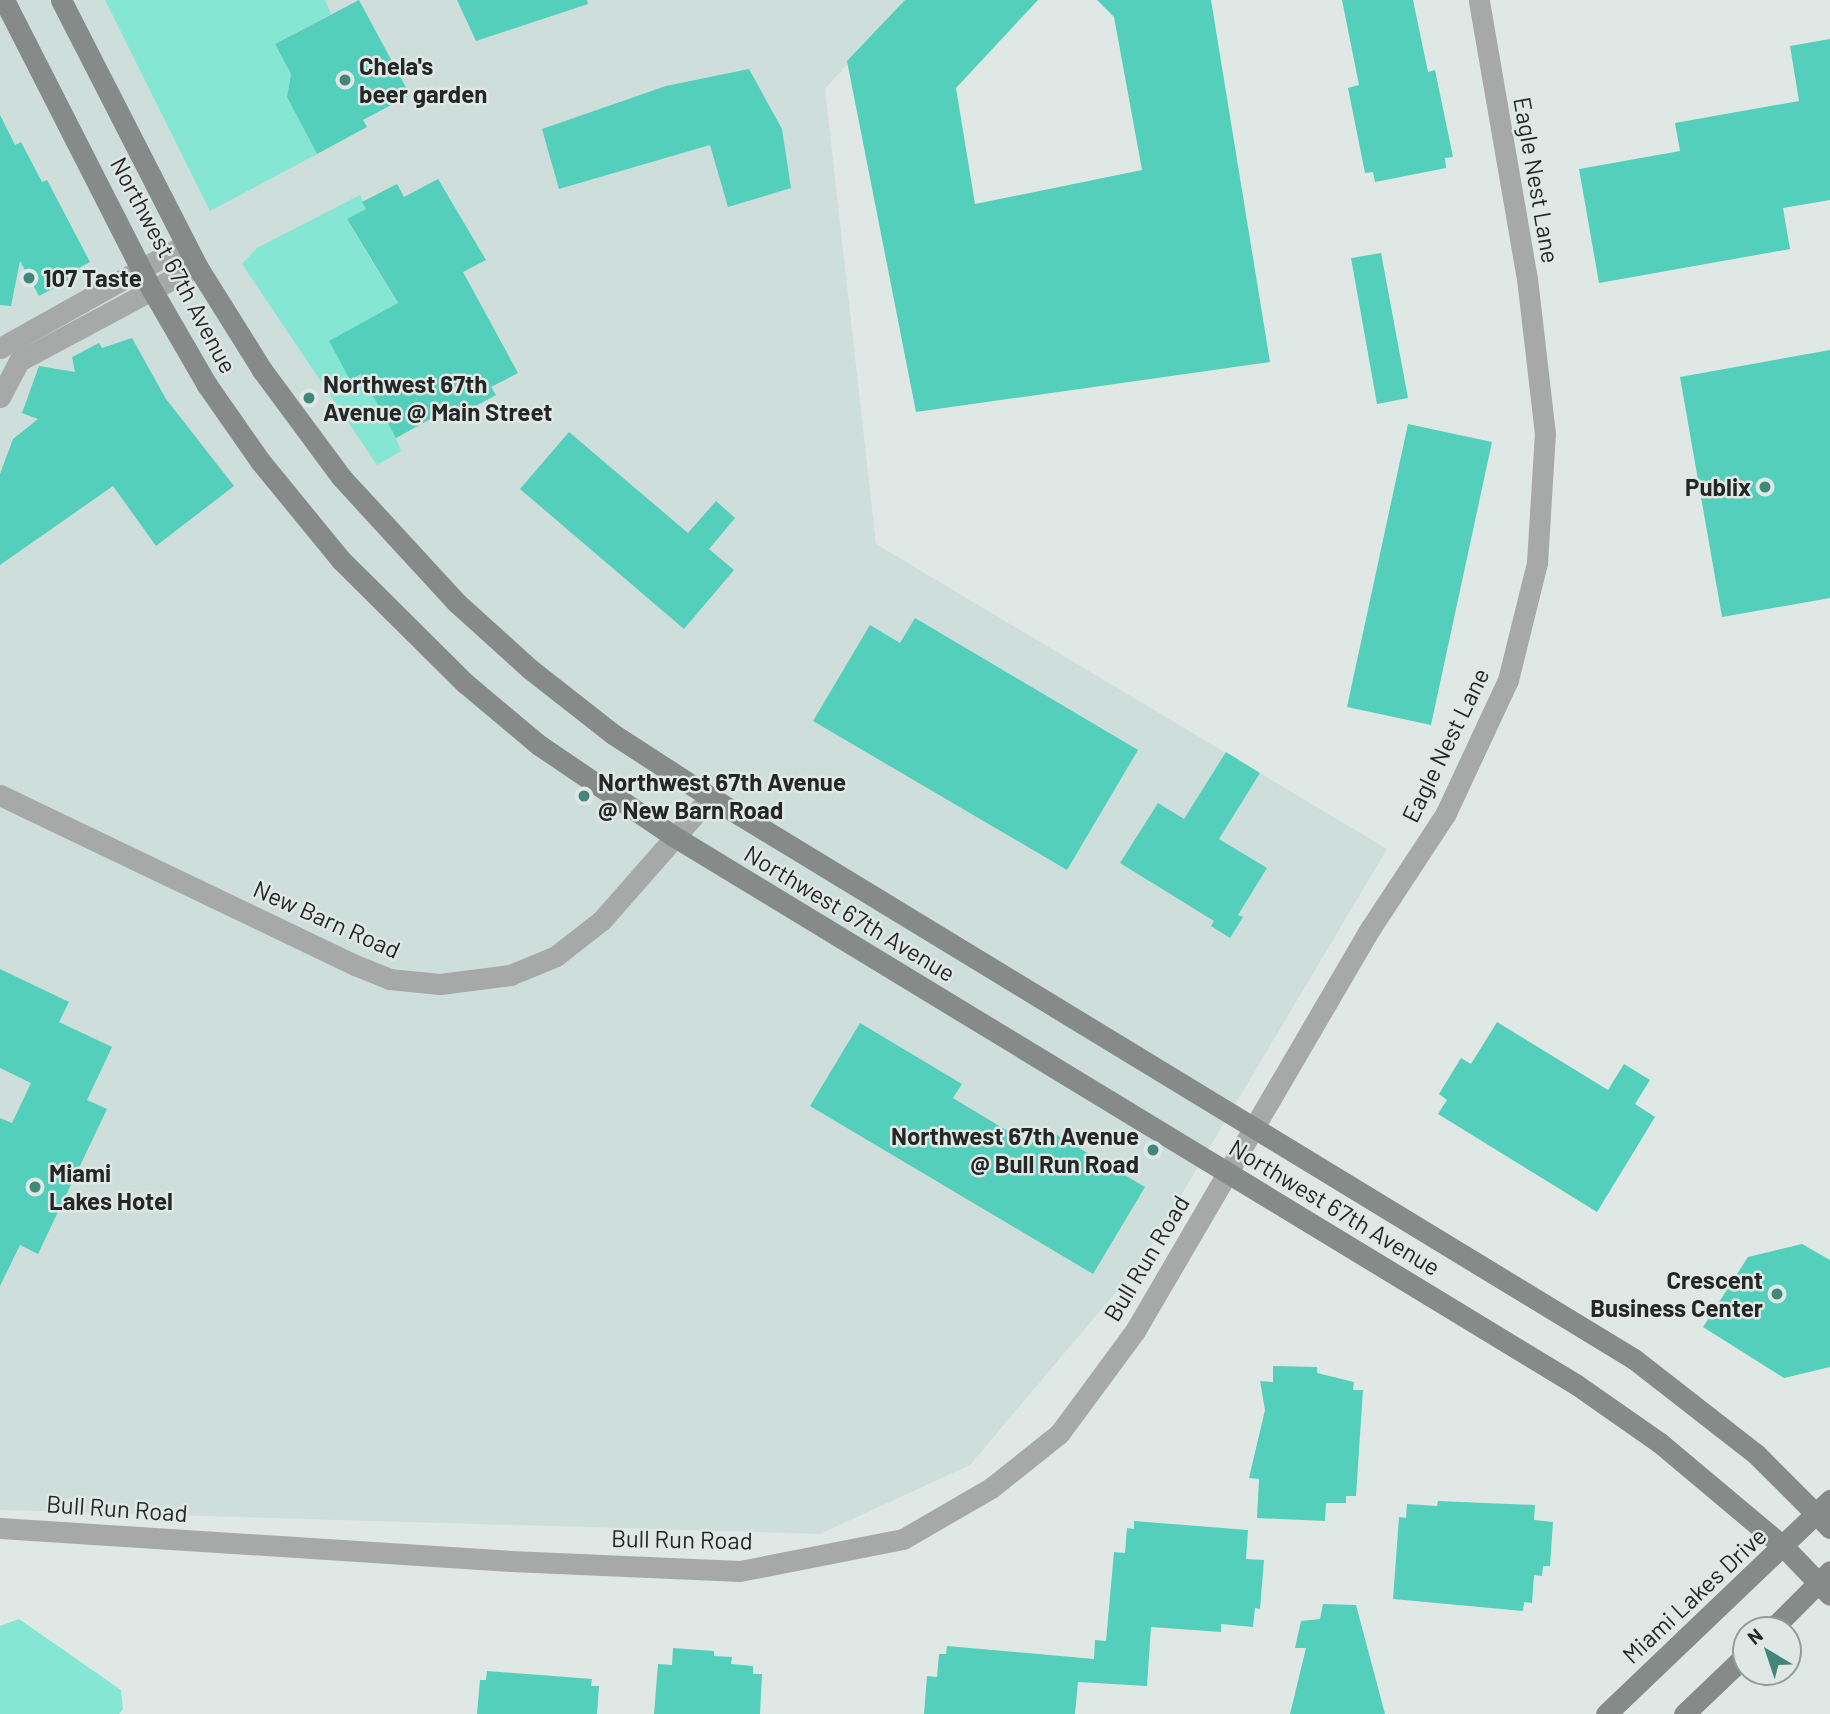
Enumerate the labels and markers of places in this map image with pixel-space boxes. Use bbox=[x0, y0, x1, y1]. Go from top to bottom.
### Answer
place label: Chela's beer garden bbox=[359, 52, 487, 108]
marker: Chela's beer garden bbox=[337, 72, 353, 88]
place label: 107 Taste bbox=[43, 264, 142, 292]
marker: 107 Taste bbox=[21, 270, 37, 286]
place label: Northwest 67th Avenue @ Main Street bbox=[323, 370, 552, 426]
marker: Northwest 67th Avenue @ Main Street bbox=[301, 390, 317, 406]
place label: Publix bbox=[1685, 473, 1751, 501]
marker: Publix bbox=[1757, 479, 1773, 495]
place label: Northwest 67th Avenue @ New Barn Road bbox=[598, 768, 846, 824]
marker: Northwest 67th Avenue @ New Barn Road bbox=[576, 788, 592, 804]
place label: Northwest 67th Avenue @ Bull Run Road bbox=[891, 1122, 1139, 1178]
marker: Northwest 67th Avenue @ Bull Run Road bbox=[1145, 1142, 1161, 1158]
place label: Miami Lakes Hotel bbox=[49, 1159, 173, 1215]
marker: Miami Lakes Hotel bbox=[27, 1179, 43, 1195]
place label: Crescent Business Center bbox=[1590, 1266, 1763, 1322]
marker: Crescent Business Center bbox=[1769, 1286, 1785, 1302]

